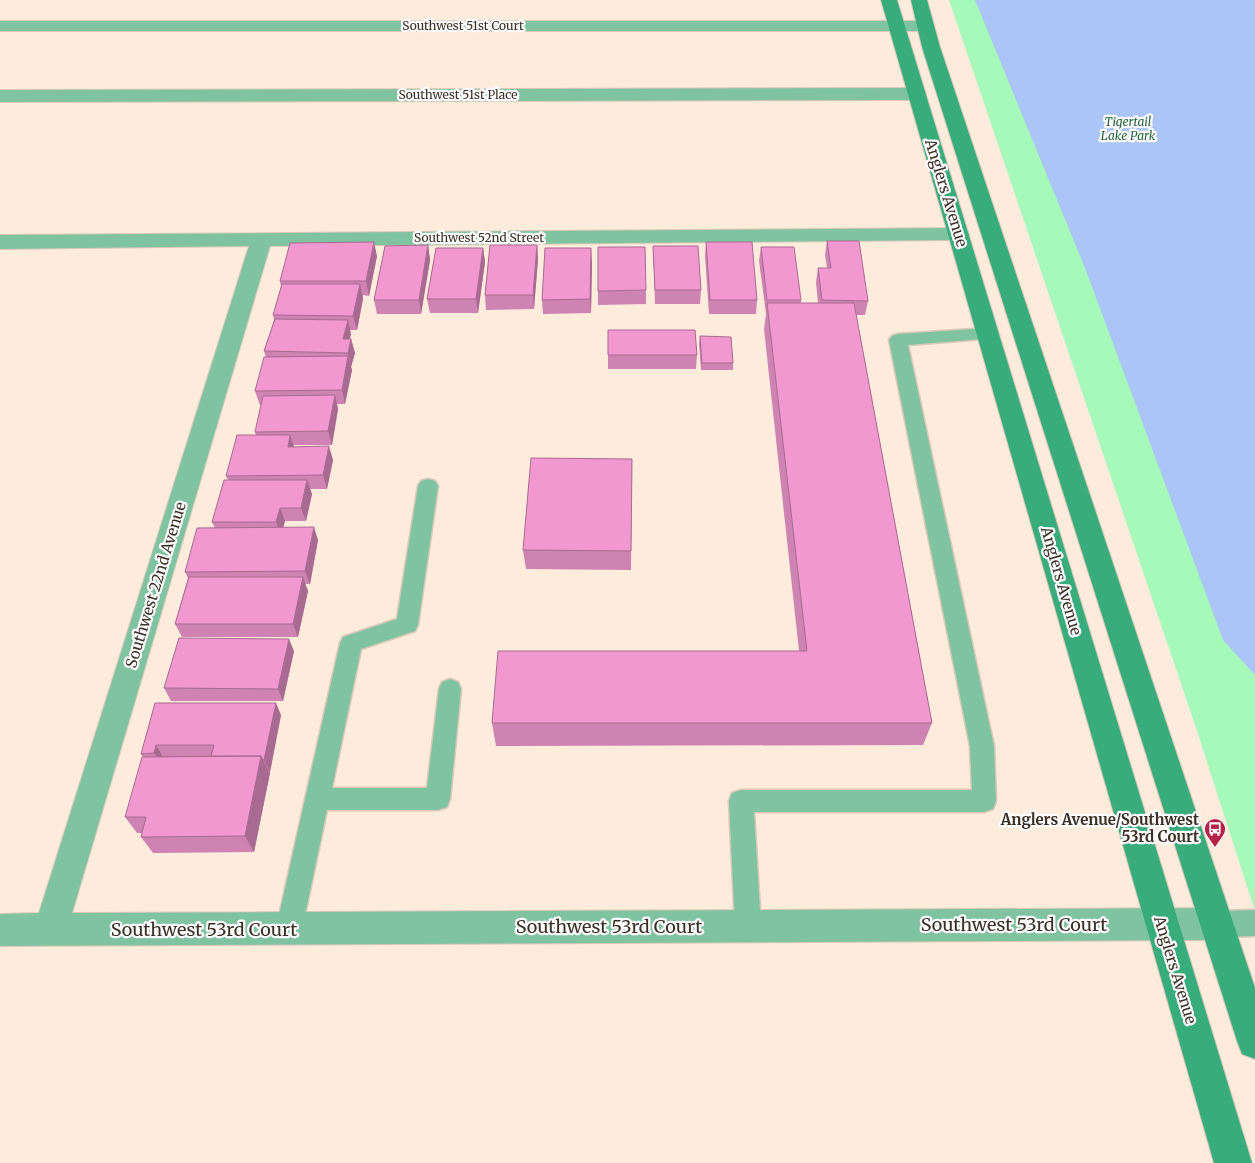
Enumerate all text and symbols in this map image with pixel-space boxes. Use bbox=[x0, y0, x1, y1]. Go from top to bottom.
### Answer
street label: Southwest 51st Court bbox=[402, 18, 524, 33]
street label: Southwest 51st Place bbox=[398, 87, 518, 102]
park label: Tigertail Lake Park bbox=[1101, 114, 1156, 143]
street label: Anglers Avenue bbox=[921, 136, 972, 249]
street label: Southwest 52nd Street bbox=[414, 230, 544, 245]
street label: Southwest 22nd Avenue bbox=[121, 499, 190, 670]
street label: Anglers Avenue bbox=[1037, 523, 1086, 637]
place label: Anglers Avenue/Southwest 53rd Court bbox=[1000, 810, 1199, 846]
bus stop icon: Anglers Avenue/Southwest 53rd Court bbox=[1203, 817, 1227, 848]
street label: Southwest 53rd Court bbox=[921, 913, 1107, 936]
street label: Anglers Avenue bbox=[1150, 913, 1201, 1026]
street label: Southwest 53rd Court bbox=[516, 915, 702, 938]
street label: Southwest 53rd Court bbox=[111, 918, 297, 941]

